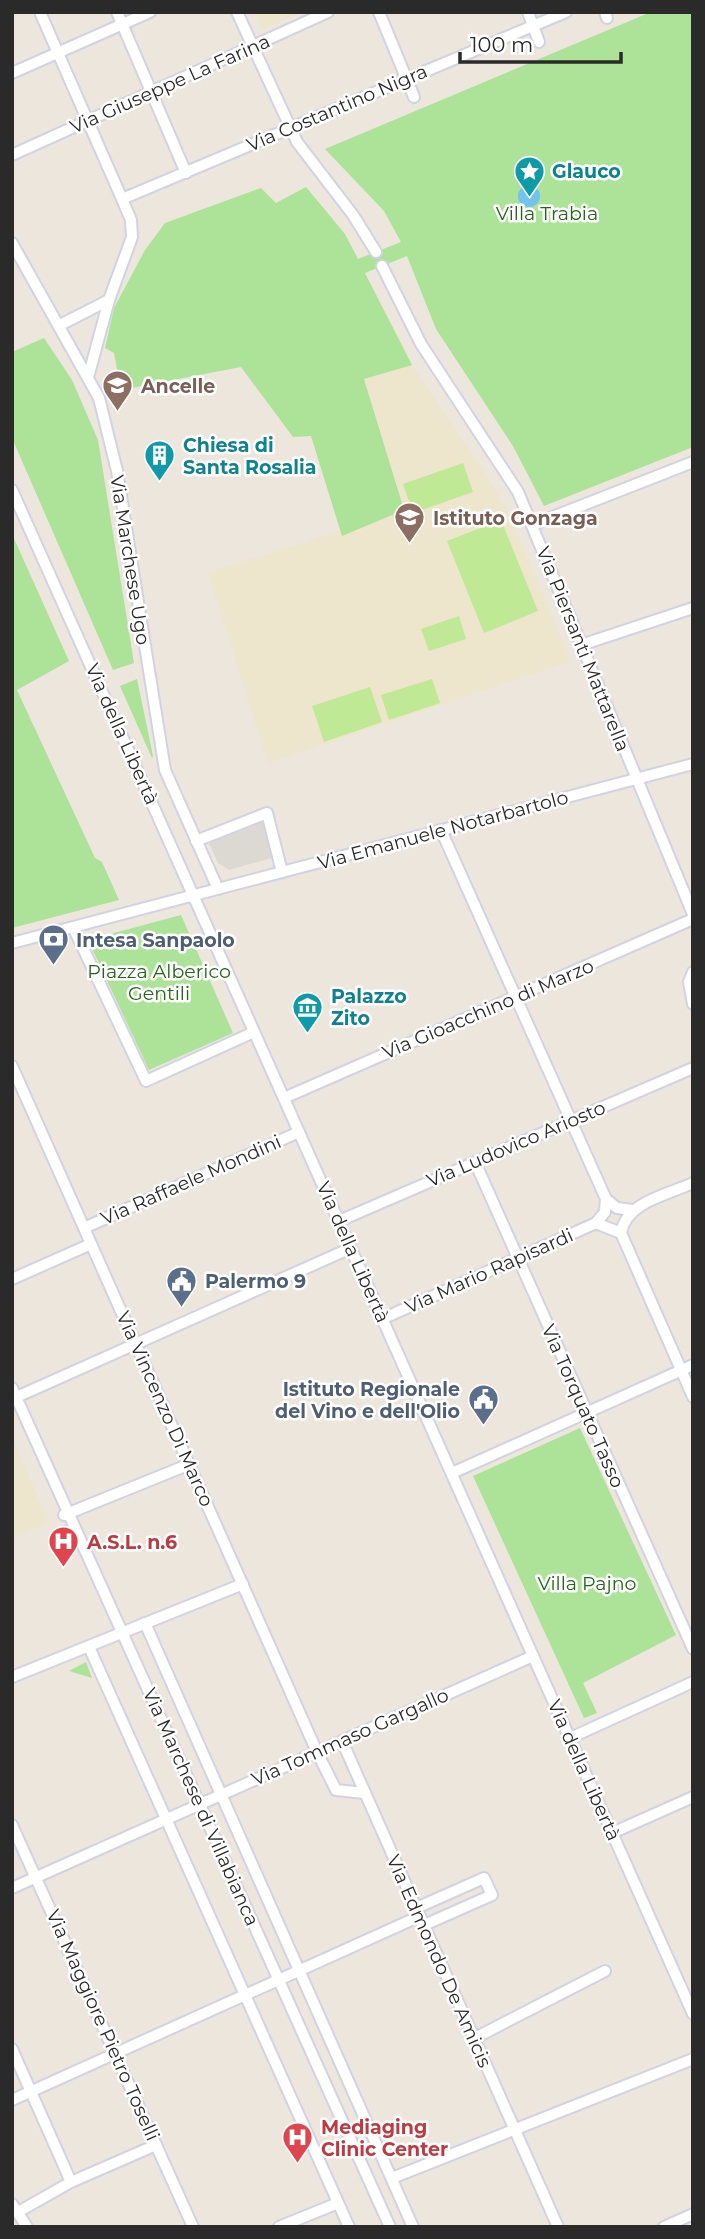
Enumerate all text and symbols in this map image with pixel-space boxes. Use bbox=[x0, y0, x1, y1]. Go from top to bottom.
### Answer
scale bar bbox=[460, 21, 621, 65]
street label: Via Giuseppe La Farina bbox=[66, 29, 274, 139]
text: 100 m bbox=[470, 32, 533, 57]
street label: Via Costantino Nigra bbox=[243, 60, 431, 156]
place icon: Glauco bbox=[512, 154, 546, 198]
place label: Glauco bbox=[552, 160, 621, 183]
park label: Villa Trabia bbox=[496, 202, 598, 225]
school or university icon: Ancelle bbox=[101, 369, 135, 413]
place label: Ancelle bbox=[140, 375, 215, 398]
place label: Chiesa di Santa Rosalia bbox=[183, 434, 316, 479]
building icon: Chiesa di Santa Rosalia bbox=[143, 439, 177, 483]
street label: Via Marchese Ugo bbox=[105, 473, 155, 647]
school or university icon: Istituto Gonzaga bbox=[393, 501, 427, 545]
place label: Istituto Gonzaga bbox=[433, 507, 598, 530]
street label: Via Piersanti Mattarella bbox=[531, 543, 635, 755]
street label: Via della Libertà bbox=[81, 660, 163, 808]
street label: Via Emanuele Notarbartolo bbox=[315, 785, 571, 875]
bank icon: Intesa Sanpaolo bbox=[36, 923, 70, 967]
place label: Intesa Sanpaolo bbox=[76, 929, 235, 952]
street label: Via Gioacchino di Marzo bbox=[379, 954, 597, 1064]
park label: Piazza Alberico Gentili bbox=[87, 960, 231, 1005]
place label: Palazzo Zito bbox=[331, 985, 407, 1030]
museum icon: Palazzo Zito bbox=[291, 990, 325, 1034]
street label: Via Ludovico Ariosto bbox=[423, 1096, 609, 1192]
street label: Via Raffaele Mondini bbox=[97, 1130, 285, 1230]
street label: Via della Libertà bbox=[312, 1178, 394, 1326]
street label: Via Mario Rapisardi bbox=[401, 1224, 577, 1318]
public building icon: Palermo 9 bbox=[165, 1264, 199, 1308]
place label: Palermo 9 bbox=[205, 1270, 306, 1293]
street label: Via Vincenzo Di Marco bbox=[112, 1308, 219, 1510]
street label: Via Torquato Tasso bbox=[537, 1321, 629, 1491]
place label: Istituto Regionale del Vino e dell'Olio bbox=[275, 1378, 460, 1423]
public building icon: Istituto Regionale del Vino e dell'Olio bbox=[466, 1383, 500, 1427]
hospital icon: A.S.L. n.6 bbox=[47, 1525, 81, 1569]
place label: A.S.L. n.6 bbox=[86, 1531, 177, 1554]
park label: Villa Pajno bbox=[538, 1572, 637, 1595]
street label: Via Tommaso Gargallo bbox=[248, 1683, 452, 1791]
street label: Via Marchese di Villabianca bbox=[138, 1684, 264, 1930]
street label: Via della Libertà bbox=[543, 1696, 625, 1844]
street label: Via Edmondo De Amicis bbox=[382, 1851, 496, 2071]
street label: Via Maggiore Pietro Toselli bbox=[42, 1906, 164, 2144]
place label: Mediaging Clinic Center bbox=[321, 2116, 448, 2161]
hospital icon: Mediaging Clinic Center bbox=[281, 2121, 315, 2165]

